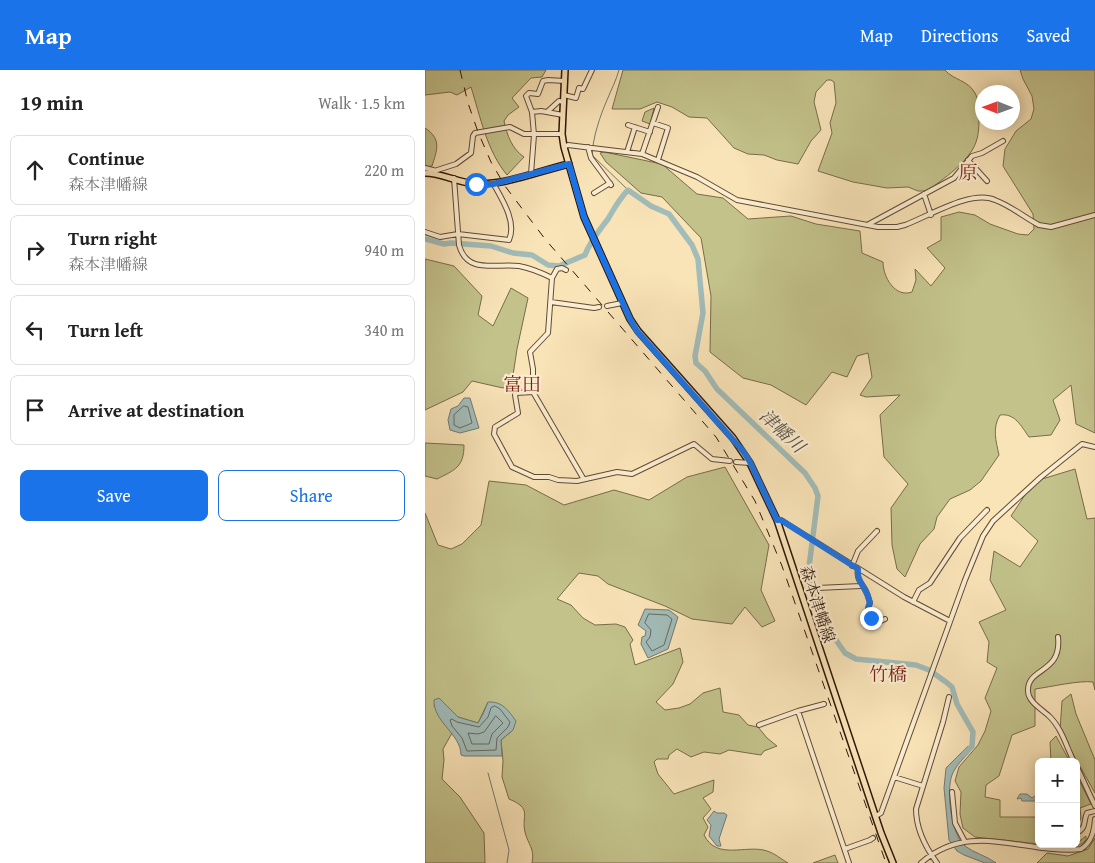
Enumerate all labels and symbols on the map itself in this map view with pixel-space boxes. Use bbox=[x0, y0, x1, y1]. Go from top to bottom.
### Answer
north arrow bbox=[975, 85, 1020, 130]
district label: 原 bbox=[958, 158, 978, 186]
route start bbox=[465, 173, 488, 196]
district label: 富田 bbox=[503, 370, 541, 398]
water label: 津幡川 bbox=[753, 402, 813, 460]
street label: 森本津幡線 bbox=[794, 562, 842, 646]
route end bbox=[860, 607, 883, 630]
district label: 竹橋 bbox=[869, 660, 907, 688]

